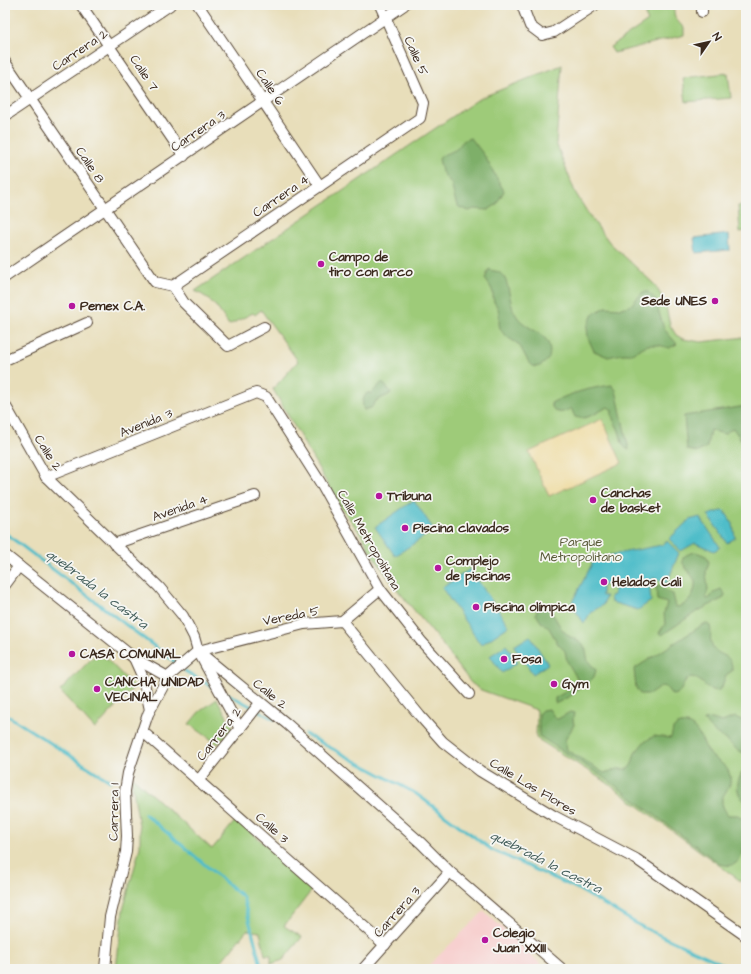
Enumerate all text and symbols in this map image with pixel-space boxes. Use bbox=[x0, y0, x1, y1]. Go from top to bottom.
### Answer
north arrow bbox=[689, 22, 729, 62]
street label: Carrera 2 bbox=[49, 24, 112, 75]
text: N bbox=[709, 30, 725, 44]
street label: Calle 5 bbox=[399, 33, 433, 79]
street label: Calle 7 bbox=[125, 51, 163, 95]
street label: Calle 6 bbox=[251, 65, 289, 109]
street label: Carrera 3 bbox=[167, 106, 229, 156]
street label: Calle 8 bbox=[71, 143, 109, 187]
street label: Carrera 4 bbox=[249, 170, 313, 222]
place label: Campo de tiro con arco bbox=[328, 248, 413, 281]
marker: Campo de tiro con arco bbox=[316, 259, 326, 269]
place label: Sede UNES bbox=[640, 292, 708, 310]
marker: Sede UNES bbox=[710, 296, 720, 306]
place label: Pemex C.A. bbox=[80, 297, 145, 315]
marker: Pemex C.A. bbox=[67, 301, 77, 311]
street label: Avenida 3 bbox=[117, 404, 176, 442]
street label: Calle 2 bbox=[30, 431, 66, 475]
place label: Canchas de basket bbox=[600, 484, 661, 517]
street label: Calle Metropolitana bbox=[333, 486, 405, 594]
place label: Tribuna bbox=[386, 487, 432, 505]
street label: Avenida 4 bbox=[150, 490, 210, 526]
marker: Tribuna bbox=[374, 491, 384, 501]
marker: Canchas de basket bbox=[588, 495, 598, 505]
place label: Piscina clavados bbox=[413, 519, 510, 537]
marker: Piscina clavados bbox=[400, 523, 410, 533]
park label: Parque Metropolitano bbox=[540, 533, 623, 566]
water label: quebrada la castra bbox=[42, 544, 153, 635]
place label: Complejo de piscinas bbox=[445, 552, 511, 586]
marker: Complejo de piscinas bbox=[433, 563, 443, 573]
place label: Helados Cali bbox=[612, 573, 682, 591]
marker: Helados Cali bbox=[599, 577, 609, 587]
place label: Piscina olímpica bbox=[484, 598, 575, 617]
street label: Vereda 5 bbox=[261, 602, 321, 630]
marker: Piscina olímpica bbox=[471, 602, 481, 612]
place label: CASA COMUNAL bbox=[80, 645, 182, 663]
marker: CASA COMUNAL bbox=[67, 649, 77, 659]
place label: Fosa bbox=[512, 650, 542, 668]
marker: Fosa bbox=[499, 654, 509, 664]
place label: CANCHA UNIDAD VECINAL bbox=[104, 673, 204, 706]
street label: Calle 2 bbox=[249, 675, 291, 714]
place label: Gym bbox=[562, 675, 589, 694]
marker: Gym bbox=[549, 679, 559, 689]
marker: CANCHA UNIDAD VECINAL bbox=[92, 684, 102, 694]
street label: Carrera 2 bbox=[192, 703, 246, 765]
street label: Calle Las Flores bbox=[486, 754, 580, 820]
street label: Carrera 1 bbox=[104, 783, 124, 841]
street label: Calle 3 bbox=[251, 808, 293, 848]
water label: quebrada la castra bbox=[487, 825, 606, 899]
street label: Carrera 3 bbox=[369, 882, 425, 941]
place label: Colegio Juan XXIII bbox=[492, 924, 546, 957]
marker: Colegio Juan XXIII bbox=[480, 935, 490, 945]

